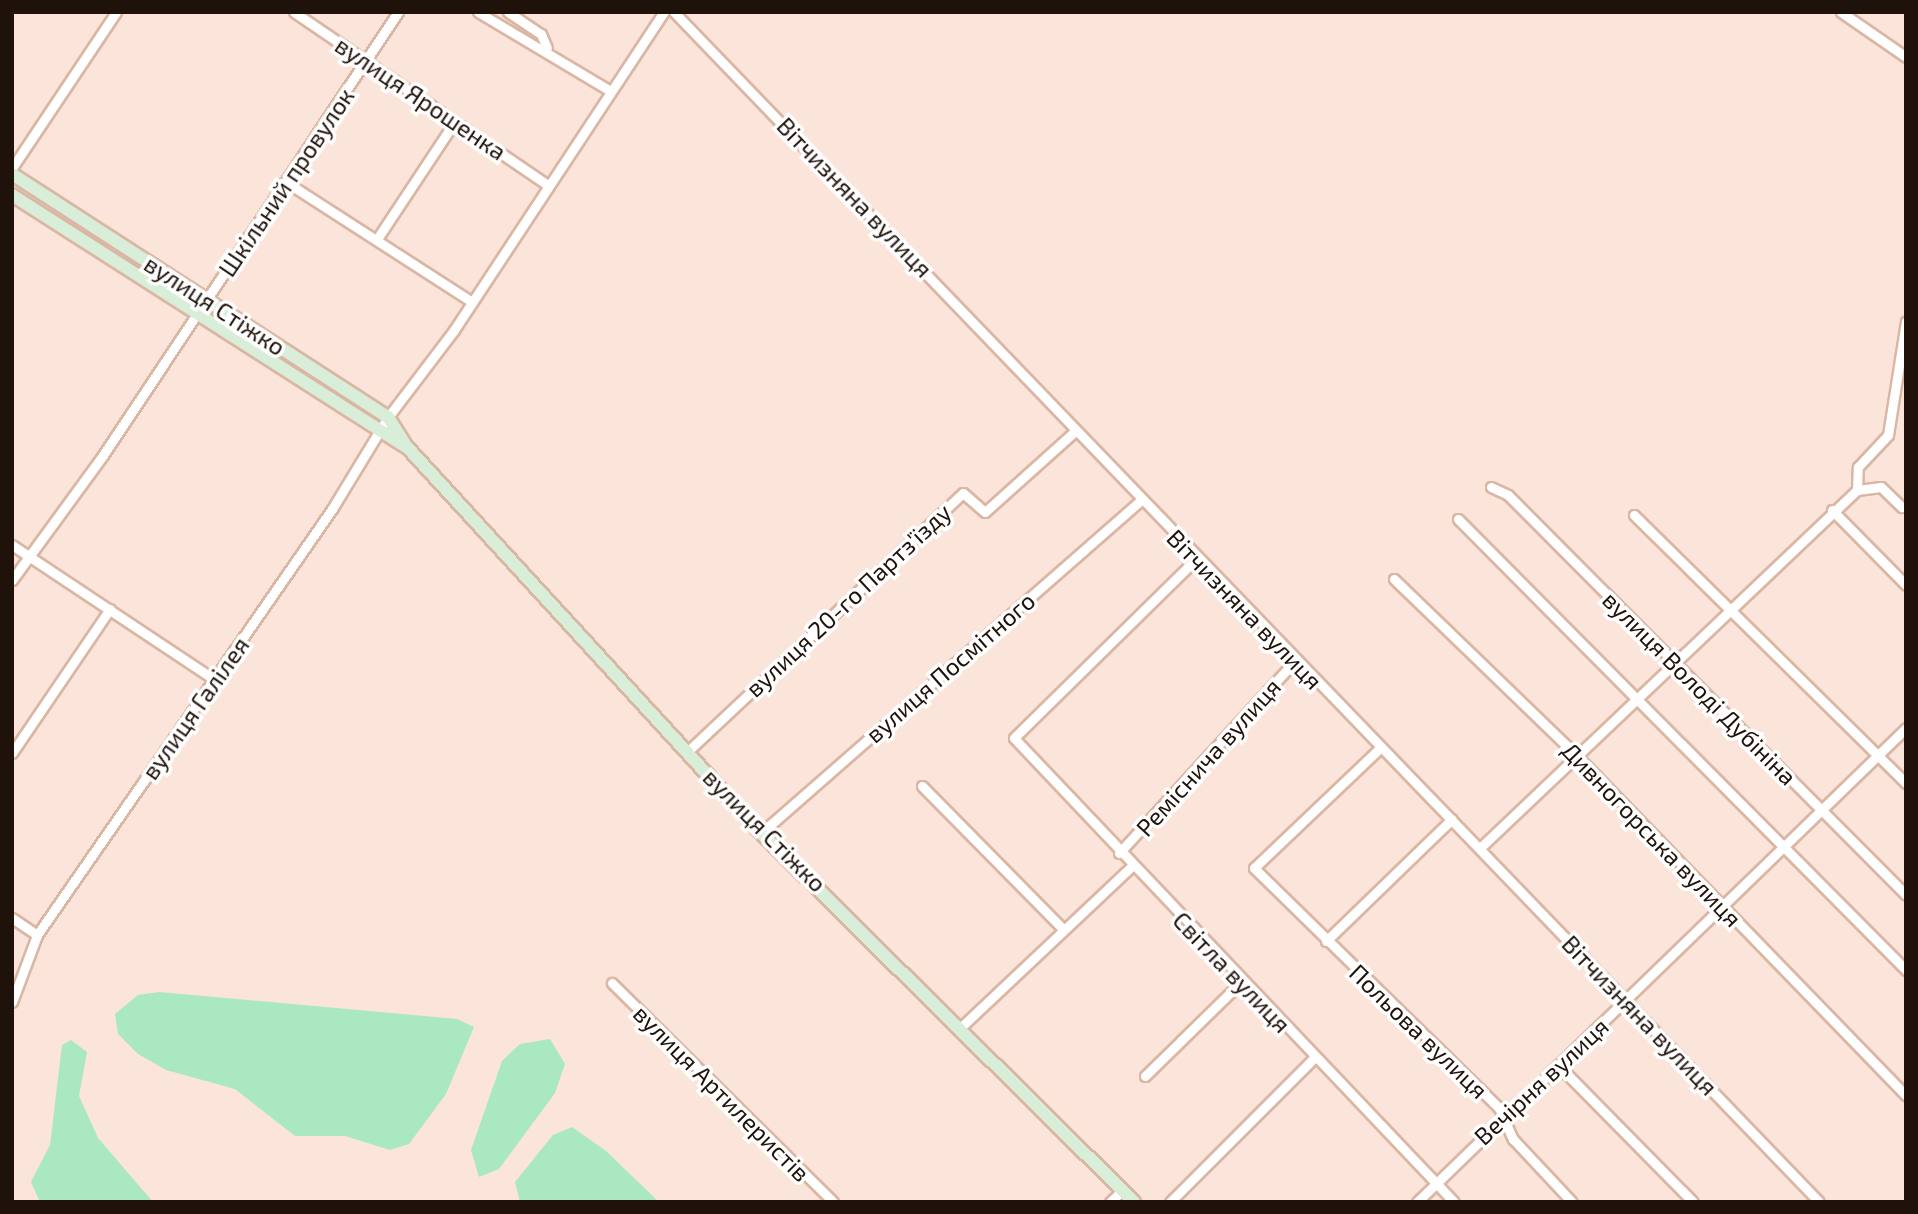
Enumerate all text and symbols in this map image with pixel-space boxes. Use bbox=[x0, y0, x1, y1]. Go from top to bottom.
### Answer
street label: вулиця Ярошенка bbox=[330, 30, 512, 166]
street label: Шкільний провулок bbox=[212, 82, 360, 282]
street label: Вітчизняна вулиця bbox=[771, 111, 939, 283]
street label: вулиця Стіжко bbox=[139, 249, 291, 361]
street label: вулиця 20-го Партз'їзду bbox=[739, 497, 957, 703]
street label: Вітчизняна вулиця bbox=[1161, 523, 1329, 695]
street label: вулиця Володі Дубініна bbox=[1597, 585, 1803, 791]
street label: вулиця Посмітного bbox=[859, 586, 1041, 748]
street label: вулиця Галілея bbox=[135, 631, 255, 785]
street label: Реміснича вулиця bbox=[1130, 672, 1286, 842]
street label: Дивногорська вулиця bbox=[1556, 736, 1748, 932]
street label: вулиця Стіжко bbox=[697, 762, 833, 898]
street label: Світла вулиця bbox=[1167, 906, 1297, 1038]
street label: Вітчизняна вулиця bbox=[1556, 929, 1724, 1101]
street label: Польова вулиця bbox=[1344, 958, 1494, 1104]
street label: вулиця Артилеристів bbox=[628, 999, 816, 1187]
street label: Вечірня вулиця bbox=[1468, 1011, 1614, 1151]

